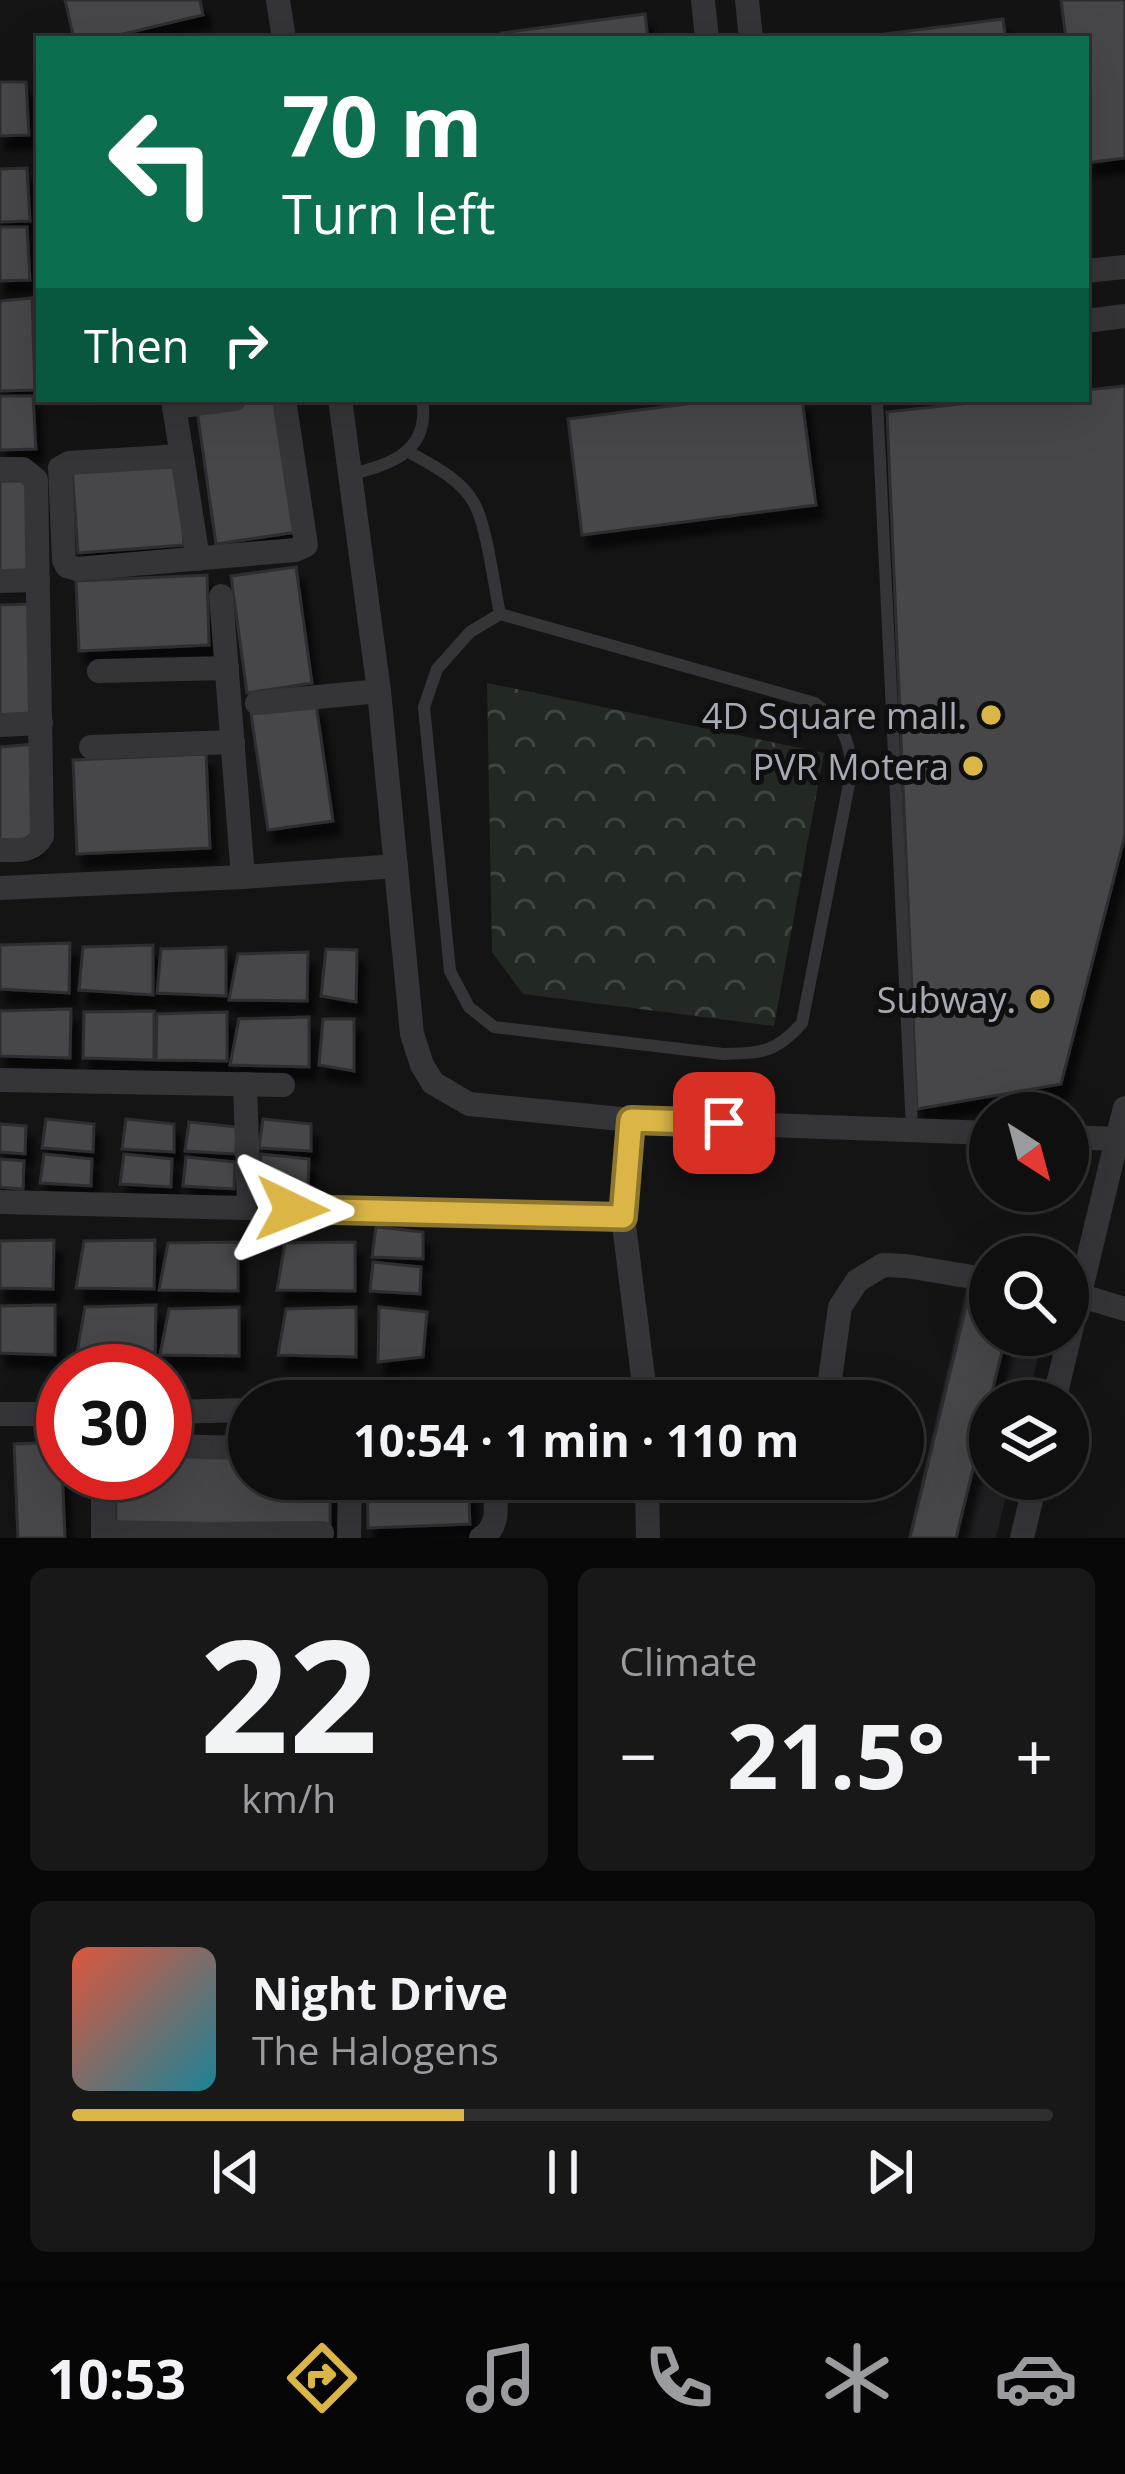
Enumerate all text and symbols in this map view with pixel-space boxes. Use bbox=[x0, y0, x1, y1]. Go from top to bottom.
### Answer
text: 70 m bbox=[282, 67, 482, 182]
icon: left bbox=[84, 84, 240, 240]
text: Turn left bbox=[282, 176, 495, 250]
icon: right bbox=[213, 312, 279, 378]
text: Then bbox=[84, 315, 189, 376]
place label: 4D Square mall. bbox=[702, 691, 967, 740]
marker: 4D Square mall. bbox=[978, 702, 1004, 728]
place label: PVR Motera bbox=[753, 742, 949, 791]
marker: PVR Motera bbox=[960, 753, 986, 779]
place label: Subway. bbox=[877, 975, 1016, 1024]
marker: Subway. bbox=[1027, 986, 1053, 1012]
pin bbox=[673, 1072, 775, 1174]
icon: arrive bbox=[691, 1090, 757, 1156]
north arrow bbox=[969, 1092, 1089, 1212]
map controls bbox=[969, 1092, 1089, 1500]
position arrow bbox=[229, 1146, 355, 1272]
button: search bbox=[969, 1236, 1089, 1356]
speed limit sign: 30 bbox=[36, 1344, 192, 1500]
button: layers bbox=[969, 1380, 1089, 1500]
text: 10:54 · 1 min · 110 m bbox=[353, 1409, 799, 1470]
text: 22 bbox=[200, 1586, 378, 1799]
text: Climate bbox=[620, 1634, 757, 1687]
text: 21.5° bbox=[727, 1693, 946, 1815]
text: − bbox=[620, 1710, 657, 1800]
text: + bbox=[1015, 1710, 1053, 1800]
text: km/h bbox=[241, 1771, 336, 1824]
text: Night Drive bbox=[252, 1962, 508, 2023]
text: The Halogens bbox=[252, 2023, 499, 2076]
icon: previous bbox=[203, 2139, 269, 2205]
icon: pause bbox=[530, 2139, 596, 2205]
icon: next bbox=[857, 2139, 923, 2205]
icon: directions bbox=[280, 2336, 364, 2420]
icon: music bbox=[459, 2336, 543, 2420]
icon: phone bbox=[637, 2336, 721, 2420]
icon: climate bbox=[815, 2336, 899, 2420]
icon: car bbox=[994, 2336, 1078, 2420]
text: 10:53 bbox=[47, 2341, 186, 2415]

